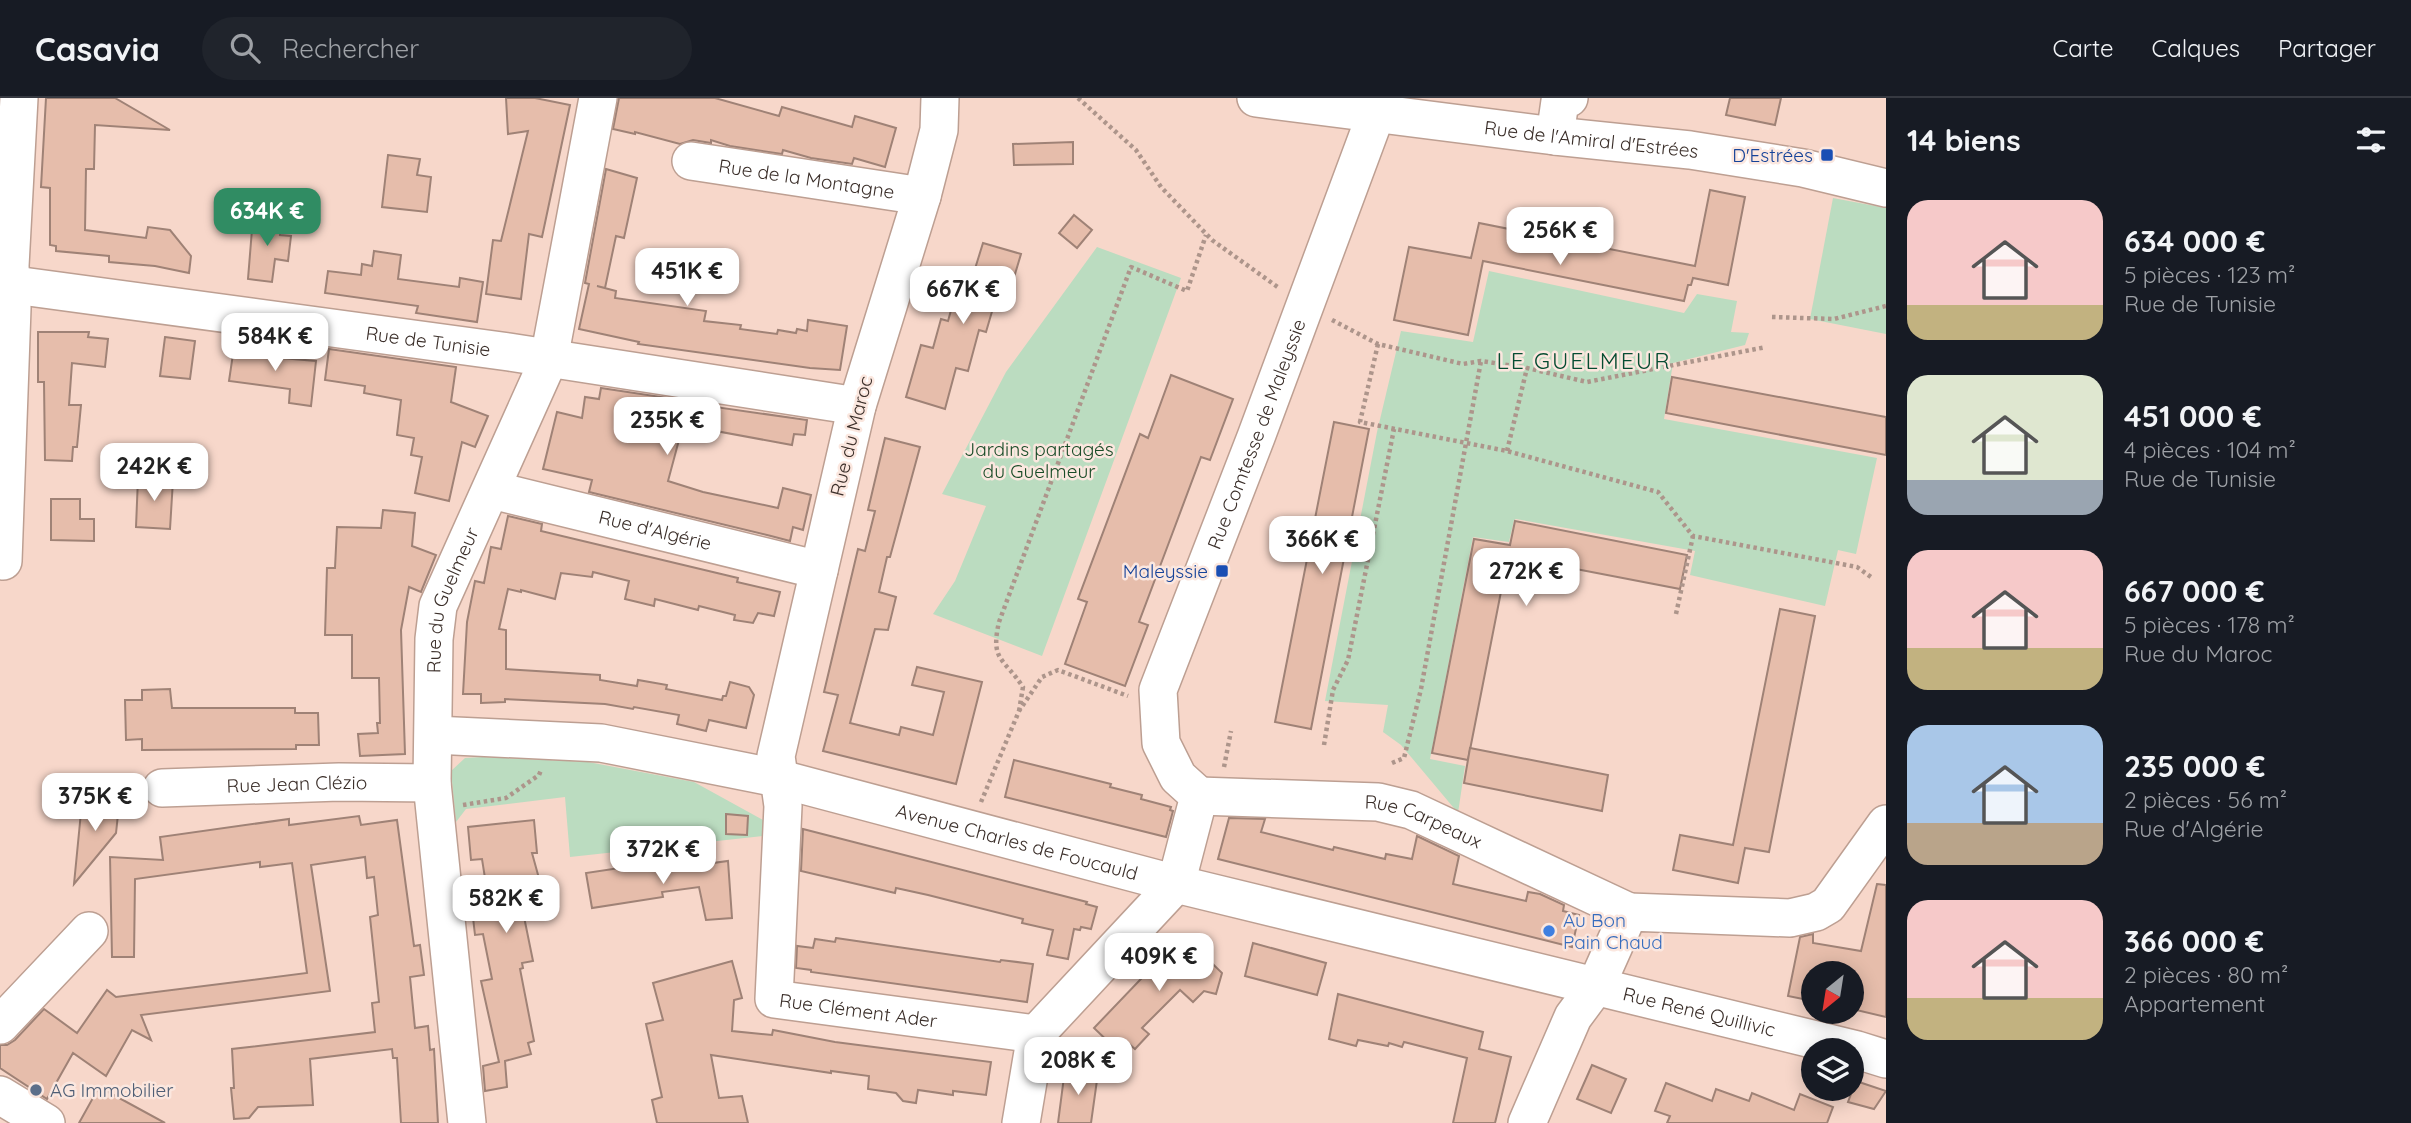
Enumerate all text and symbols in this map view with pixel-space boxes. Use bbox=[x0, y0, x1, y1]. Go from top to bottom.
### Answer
search box bbox=[202, 17, 692, 80]
text: Casavia bbox=[35, 28, 160, 69]
icon: search bbox=[226, 29, 264, 67]
text: Rechercher bbox=[282, 32, 419, 65]
text: Carte bbox=[2052, 33, 2114, 63]
text: Calques bbox=[2152, 33, 2240, 63]
text: Partager bbox=[2278, 33, 2376, 63]
street label: Rue de l'Amiral d'Estrées bbox=[1483, 115, 1700, 163]
text: 14 biens bbox=[1907, 121, 2021, 159]
icon: filters bbox=[2352, 121, 2390, 159]
place label: D'Estrées bbox=[1732, 143, 1813, 167]
marker: D'Estrées bbox=[1819, 147, 1835, 163]
street label: Rue de la Montagne bbox=[717, 153, 896, 204]
pin: 634K € bbox=[210, 188, 324, 248]
text: 634K € bbox=[230, 196, 304, 225]
pin: 256K € bbox=[1503, 208, 1617, 267]
text: 256K € bbox=[1523, 215, 1597, 244]
text: 634 000 € bbox=[2124, 222, 2265, 260]
icon: home bbox=[1963, 228, 2047, 312]
pin: 451K € bbox=[630, 248, 744, 308]
text: 451K € bbox=[651, 256, 723, 285]
text: 5 pièces · 123 m² bbox=[2124, 260, 2295, 289]
pin: 667K € bbox=[906, 266, 1020, 326]
text: 667K € bbox=[926, 274, 1000, 303]
text: Rue de Tunisie bbox=[2124, 289, 2276, 318]
pin: 584K € bbox=[218, 314, 332, 373]
street label: Rue Comtesse de Maleyssie bbox=[1202, 316, 1311, 553]
text: 584K € bbox=[237, 321, 313, 350]
street label: Rue de Tunisie bbox=[364, 321, 492, 361]
district label: LE GUELMEUR bbox=[1496, 346, 1672, 375]
street label: Rue du Maroc bbox=[825, 374, 878, 498]
text: 451 000 € bbox=[2124, 397, 2261, 435]
pin: 235K € bbox=[610, 398, 724, 457]
icon: home bbox=[1963, 403, 2047, 487]
text: 235K € bbox=[630, 405, 704, 434]
text: 4 pièces · 104 m² bbox=[2124, 435, 2296, 464]
park label: Jardins partagés du Guelmeur bbox=[964, 437, 1114, 483]
pin: 242K € bbox=[97, 444, 211, 503]
text: 242K € bbox=[116, 451, 192, 480]
text: Rue de Tunisie bbox=[2124, 464, 2276, 493]
street label: Rue d'Algérie bbox=[596, 505, 714, 555]
pin: 366K € bbox=[1265, 517, 1379, 576]
street label: Rue du Guelmeur bbox=[422, 523, 484, 673]
text: 366K € bbox=[1285, 524, 1359, 553]
pin: 272K € bbox=[1469, 548, 1583, 608]
text: 272K € bbox=[1489, 556, 1563, 585]
place label: Maleyssie bbox=[1123, 559, 1208, 583]
marker: Maleyssie bbox=[1214, 563, 1230, 579]
text: 667 000 € bbox=[2124, 572, 2265, 610]
icon: home bbox=[1963, 578, 2047, 662]
text: 5 pièces · 178 m² bbox=[2124, 610, 2295, 639]
text: Rue du Maroc bbox=[2124, 639, 2272, 668]
text: 235 000 € bbox=[2124, 747, 2265, 785]
icon: home bbox=[1963, 753, 2047, 837]
street label: Rue Jean Clézio bbox=[226, 770, 367, 798]
pin: 375K € bbox=[38, 774, 152, 833]
text: 375K € bbox=[58, 781, 132, 810]
text: 2 pièces · 56 m² bbox=[2124, 785, 2287, 814]
street label: Rue Carpeaux bbox=[1364, 790, 1486, 854]
street label: Avenue Charles de Foucauld bbox=[894, 798, 1141, 885]
text: Rue d'Algérie bbox=[2124, 814, 2264, 843]
pin: 372K € bbox=[606, 826, 720, 886]
text: 372K € bbox=[626, 834, 700, 863]
pin: 582K € bbox=[449, 876, 563, 935]
text: 582K € bbox=[469, 883, 543, 912]
place label: Au Bon Pain Chaud bbox=[1563, 908, 1663, 954]
text: 366 000 € bbox=[2124, 922, 2264, 960]
marker: Au Bon Pain Chaud bbox=[1541, 923, 1557, 939]
icon: home bbox=[1963, 928, 2047, 1012]
pin: 409K € bbox=[1102, 934, 1216, 993]
text: 409K € bbox=[1121, 941, 1197, 970]
text: 2 pièces · 80 m² bbox=[2124, 960, 2288, 989]
north arrow bbox=[1801, 961, 1864, 1024]
map controls bbox=[1801, 961, 1864, 1101]
street label: Rue René Quillivic bbox=[1621, 981, 1778, 1042]
street label: Rue Clément Ader bbox=[778, 988, 939, 1033]
text: Appartement bbox=[2124, 989, 2265, 1018]
pin: 208K € bbox=[1021, 1038, 1135, 1097]
button: layers bbox=[1801, 1038, 1864, 1101]
text: 208K € bbox=[1040, 1045, 1116, 1074]
place label: AG Immobilier bbox=[50, 1078, 174, 1102]
marker: AG Immobilier bbox=[28, 1082, 44, 1098]

